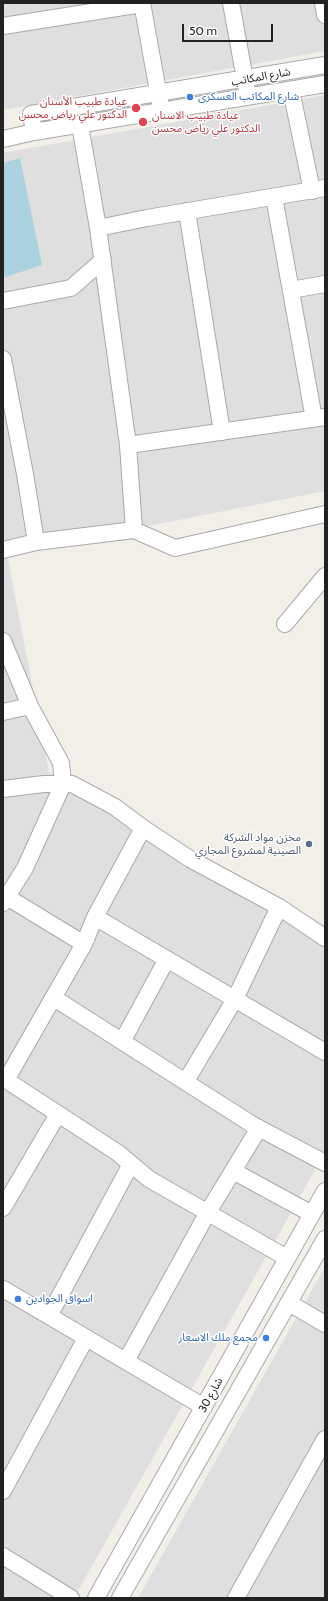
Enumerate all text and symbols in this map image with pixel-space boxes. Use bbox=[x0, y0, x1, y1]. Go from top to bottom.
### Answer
scale bar bbox=[184, 16, 275, 42]
text: 50 m bbox=[189, 23, 217, 38]
street label: شارع المکاتب bbox=[230, 65, 292, 89]
place label: شارع المکاتب العسکری bbox=[198, 90, 299, 104]
marker: شارع المکاتب العسکری bbox=[185, 92, 195, 102]
place label: عيادة طبيب الأسنان الدكتور علي رياض محسن bbox=[19, 95, 127, 121]
marker: عيادة طبيب الأسنان الدكتور علي رياض محسن bbox=[130, 102, 142, 114]
place label: عيادة طبيب الاسنان الدكتور علي رياض محسن bbox=[152, 109, 260, 135]
marker: عيادة طبيب الاسنان الدكتور علي رياض محسن bbox=[137, 116, 149, 128]
place label: مخزن مواد الشركة الصينية لمشروع المجاري bbox=[195, 831, 301, 857]
marker: مخزن مواد الشركة الصينية لمشروع المجاري bbox=[304, 839, 314, 849]
place label: اسواق الجوادين bbox=[26, 1292, 93, 1306]
marker: اسواق الجوادين bbox=[13, 1294, 23, 1304]
place label: مجمع ملك الاسعار bbox=[178, 1331, 258, 1345]
marker: مجمع ملك الاسعار bbox=[261, 1333, 271, 1343]
street label: شارع 30 bbox=[196, 1375, 226, 1415]

